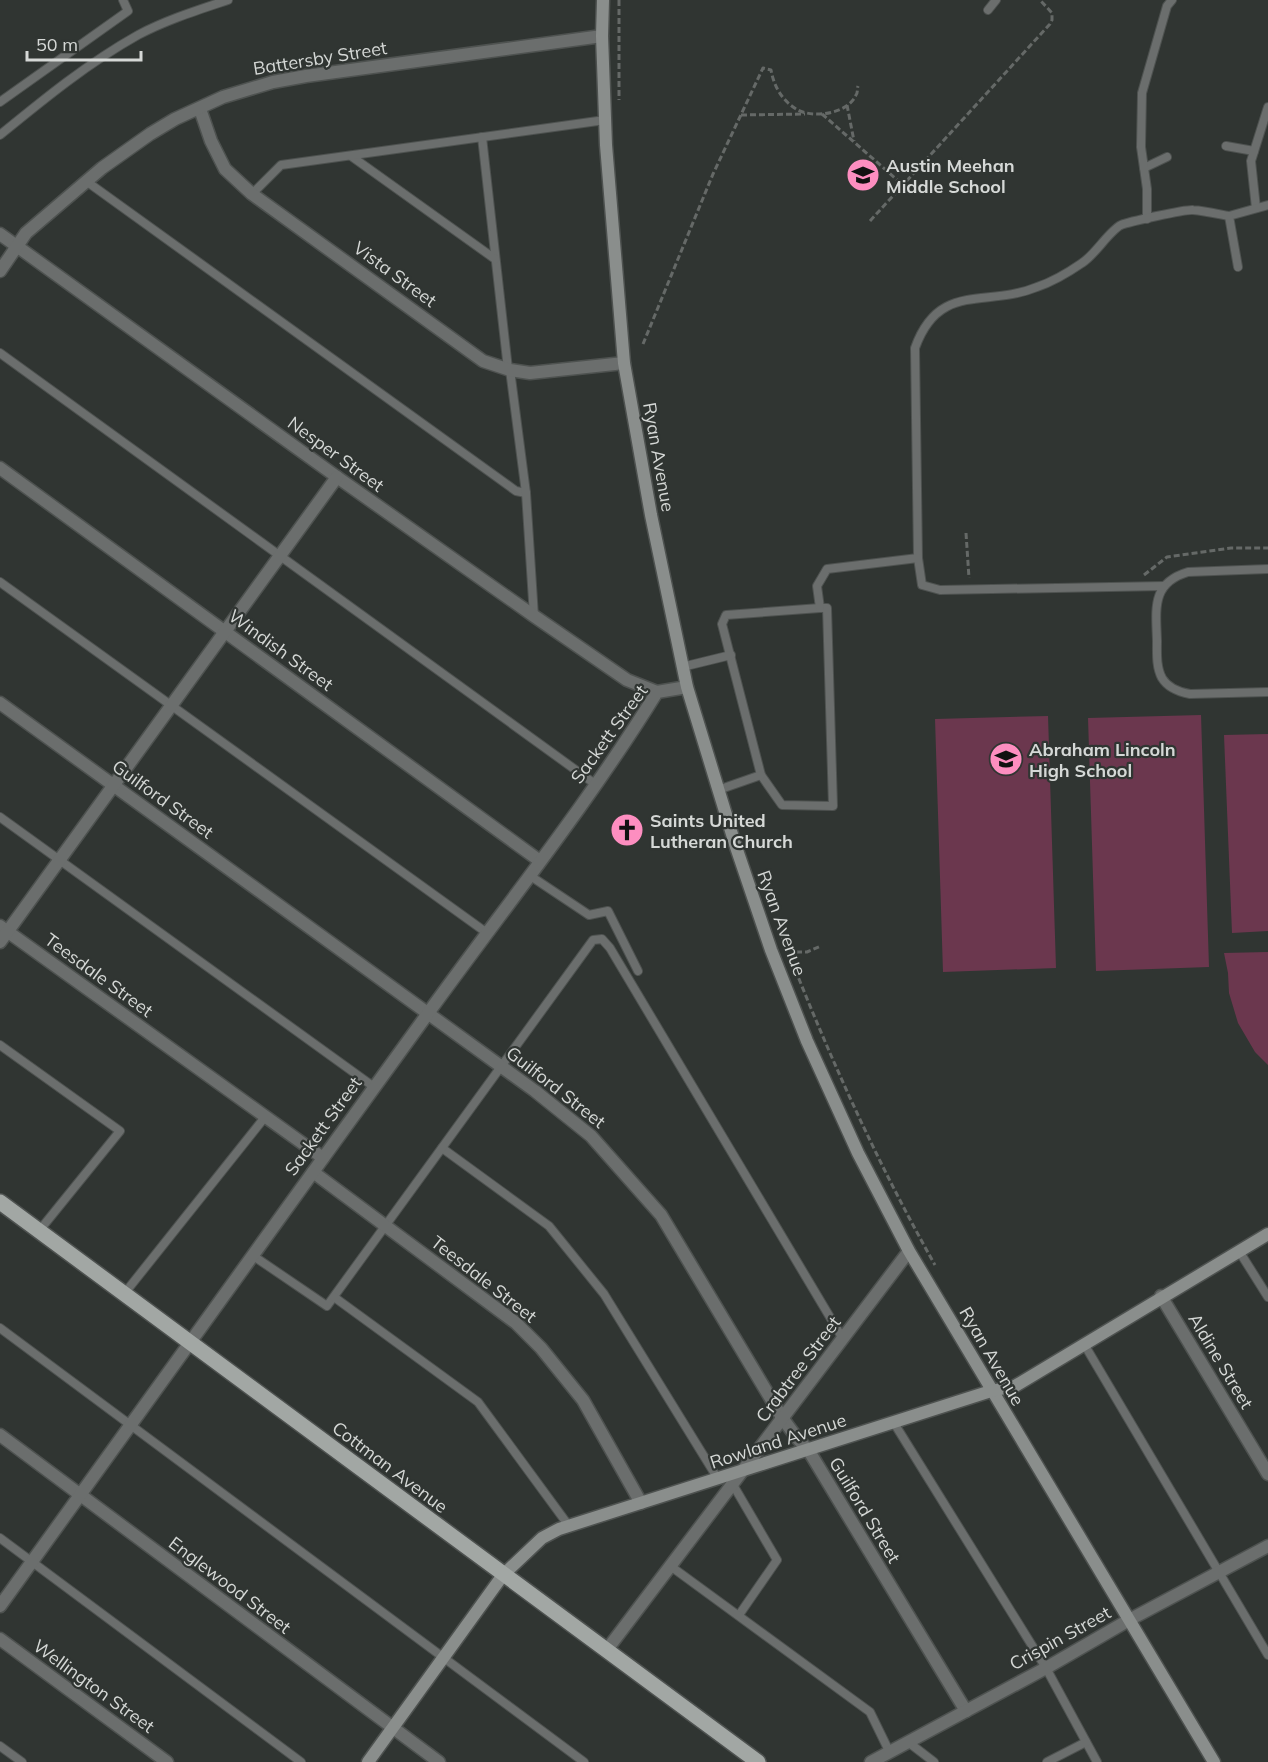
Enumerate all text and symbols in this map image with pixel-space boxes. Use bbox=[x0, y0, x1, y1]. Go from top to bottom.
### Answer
scale bar bbox=[27, 24, 141, 62]
text: 50 m bbox=[36, 33, 78, 56]
street label: Battersby Street bbox=[251, 36, 389, 80]
place label: Austin Meehan Middle School bbox=[886, 154, 1015, 198]
school or university icon: Austin Meehan Middle School bbox=[845, 157, 881, 193]
street label: Vista Street bbox=[349, 236, 441, 312]
street label: Ryan Avenue bbox=[638, 401, 680, 513]
street label: Nesper Street bbox=[283, 411, 389, 497]
street label: Windish Street bbox=[224, 604, 338, 696]
street label: Sackett Street bbox=[565, 680, 653, 788]
place label: Abraham Lincoln High School bbox=[1029, 738, 1176, 782]
school or university icon: Abraham Lincoln High School bbox=[988, 741, 1024, 777]
street label: Guilford Street bbox=[108, 754, 218, 844]
place label: Saints United Lutheran Church bbox=[650, 809, 793, 853]
church icon: Saints United Lutheran Church bbox=[609, 812, 645, 848]
street label: Ryan Avenue bbox=[752, 867, 812, 979]
street label: Teesdale Street bbox=[40, 928, 158, 1022]
street label: Guilford Street bbox=[502, 1041, 610, 1133]
street label: Sackett Street bbox=[279, 1072, 367, 1180]
street label: Teesdale Street bbox=[426, 1230, 542, 1328]
street label: Ryan Avenue bbox=[954, 1302, 1030, 1410]
street label: Aldine Street bbox=[1183, 1309, 1259, 1413]
street label: Crabtree Street bbox=[751, 1311, 845, 1427]
street label: Rowland Avenue bbox=[707, 1408, 849, 1474]
street label: Cottman Avenue bbox=[328, 1416, 452, 1518]
street label: Guilford Street bbox=[824, 1453, 906, 1567]
street label: Englewood Street bbox=[164, 1531, 296, 1639]
street label: Crispin Street bbox=[1005, 1601, 1115, 1675]
street label: Wellington Street bbox=[29, 1634, 159, 1738]

